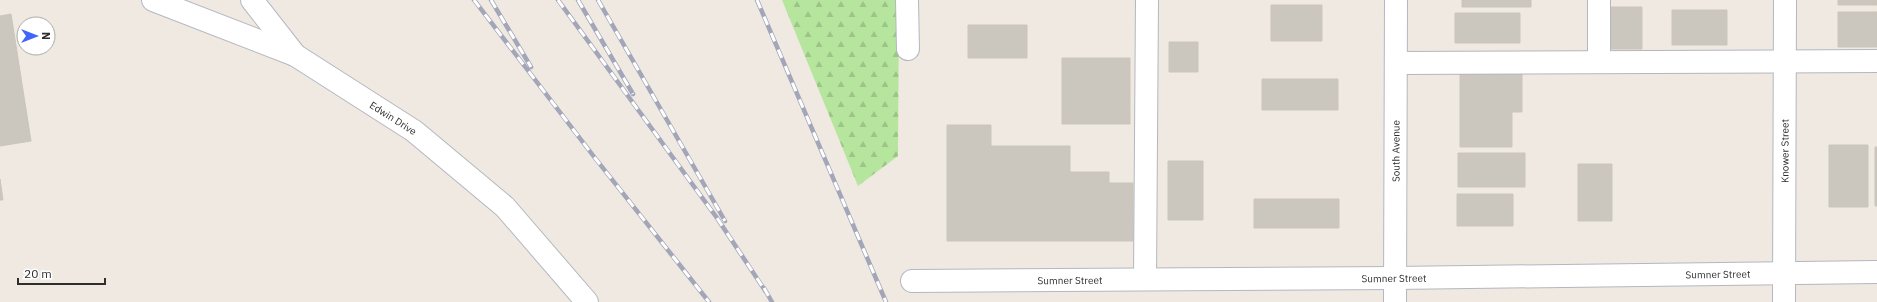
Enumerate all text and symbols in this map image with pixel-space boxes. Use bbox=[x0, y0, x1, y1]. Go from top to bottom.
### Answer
north arrow bbox=[16, 16, 56, 56]
text: N bbox=[39, 32, 53, 40]
street label: Edwin Drive bbox=[368, 98, 420, 138]
street label: Knower Street bbox=[1778, 118, 1791, 183]
street label: South Avenue bbox=[1389, 119, 1402, 182]
scale bar bbox=[18, 260, 105, 286]
text: 20 m bbox=[24, 266, 52, 281]
street label: Sumner Street bbox=[1685, 267, 1751, 281]
street label: Sumner Street bbox=[1361, 271, 1427, 285]
street label: Sumner Street bbox=[1037, 273, 1103, 287]

